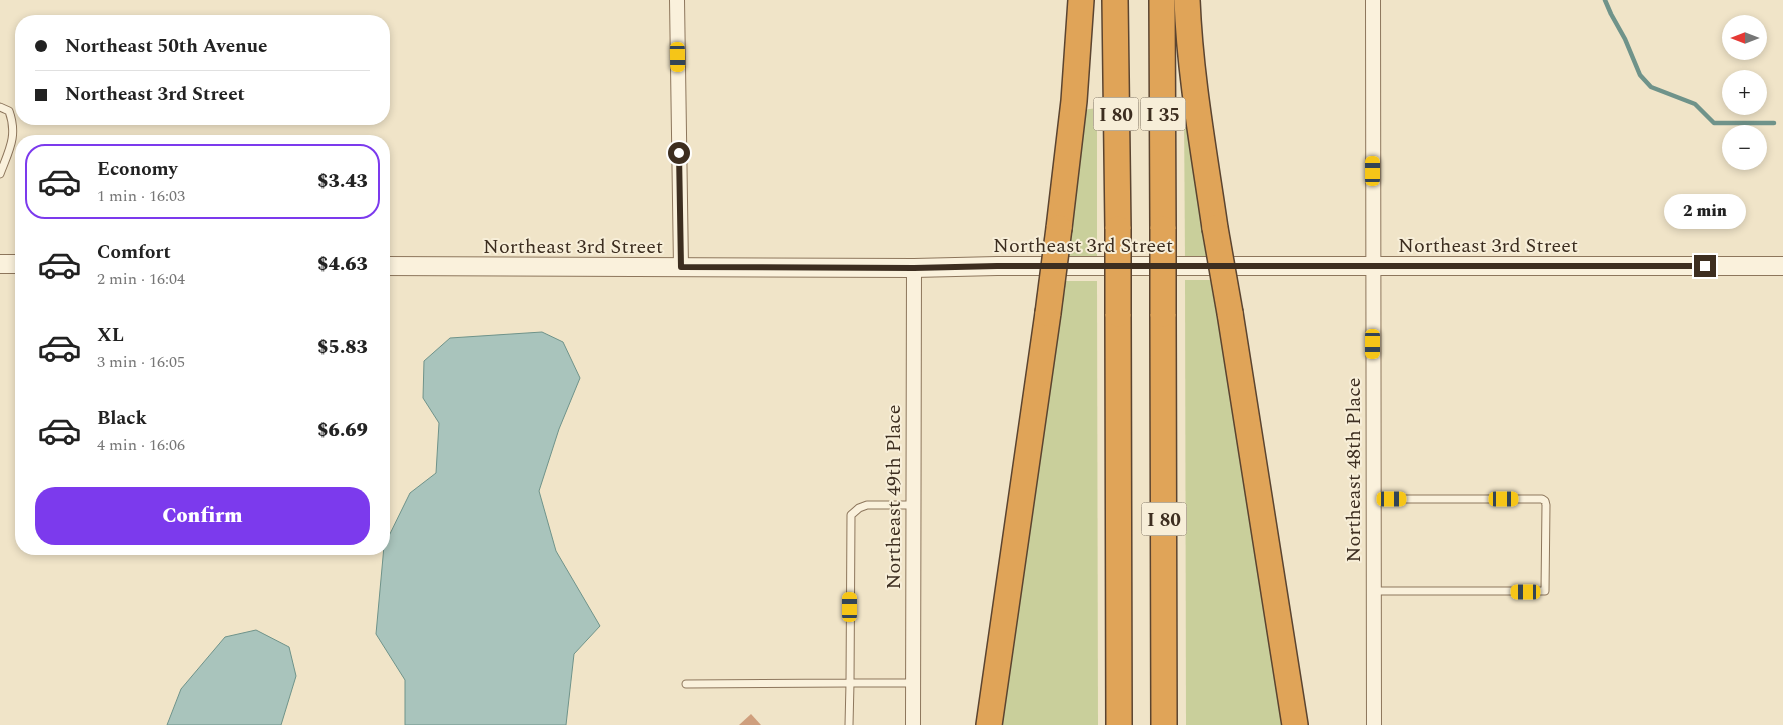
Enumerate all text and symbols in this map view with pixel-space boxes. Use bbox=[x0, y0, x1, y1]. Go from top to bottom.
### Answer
north arrow bbox=[1722, 15, 1768, 60]
map controls bbox=[1722, 15, 1767, 170]
text: Northeast 50th Avenue bbox=[65, 32, 267, 61]
car bbox=[670, 42, 685, 72]
button: + bbox=[1722, 70, 1767, 115]
text: Northeast 3rd Street bbox=[65, 80, 245, 109]
road number: I 80 bbox=[1094, 98, 1138, 130]
road number: I 35 bbox=[1140, 98, 1186, 130]
button: − bbox=[1722, 125, 1767, 170]
route start bbox=[668, 142, 690, 164]
text: Economy bbox=[97, 155, 178, 184]
car bbox=[1365, 156, 1380, 186]
icon: car bbox=[37, 159, 82, 204]
text: $3.43 bbox=[317, 167, 368, 196]
text: 1 min · 16:03 bbox=[97, 184, 185, 208]
callout: 2 min bbox=[1664, 194, 1746, 228]
text: 2 min bbox=[1683, 199, 1727, 223]
street label: Northeast 3rd Street bbox=[993, 231, 1173, 261]
street label: Northeast 3rd Street bbox=[1398, 231, 1578, 261]
street label: Northeast 3rd Street bbox=[483, 232, 663, 262]
text: Comfort bbox=[97, 238, 171, 267]
icon: car bbox=[37, 242, 82, 287]
text: $4.63 bbox=[317, 250, 368, 279]
route end bbox=[1694, 255, 1716, 277]
text: 2 min · 16:04 bbox=[97, 267, 185, 291]
text: XL bbox=[97, 321, 124, 350]
icon: car bbox=[37, 325, 82, 370]
car bbox=[1365, 329, 1380, 359]
text: $5.83 bbox=[317, 333, 368, 362]
text: 3 min · 16:05 bbox=[97, 350, 185, 374]
street label: Northeast 48th Place bbox=[1339, 378, 1369, 562]
text: Black bbox=[97, 404, 147, 433]
street label: Northeast 49th Place bbox=[879, 405, 909, 589]
icon: car bbox=[37, 408, 82, 453]
text: $6.69 bbox=[317, 416, 368, 445]
text: 4 min · 16:06 bbox=[97, 433, 185, 457]
button: Confirm bbox=[35, 487, 370, 545]
car bbox=[1377, 492, 1407, 507]
car bbox=[1489, 492, 1519, 507]
road number: I 80 bbox=[1142, 502, 1186, 536]
car bbox=[1511, 585, 1541, 600]
car bbox=[842, 592, 857, 622]

